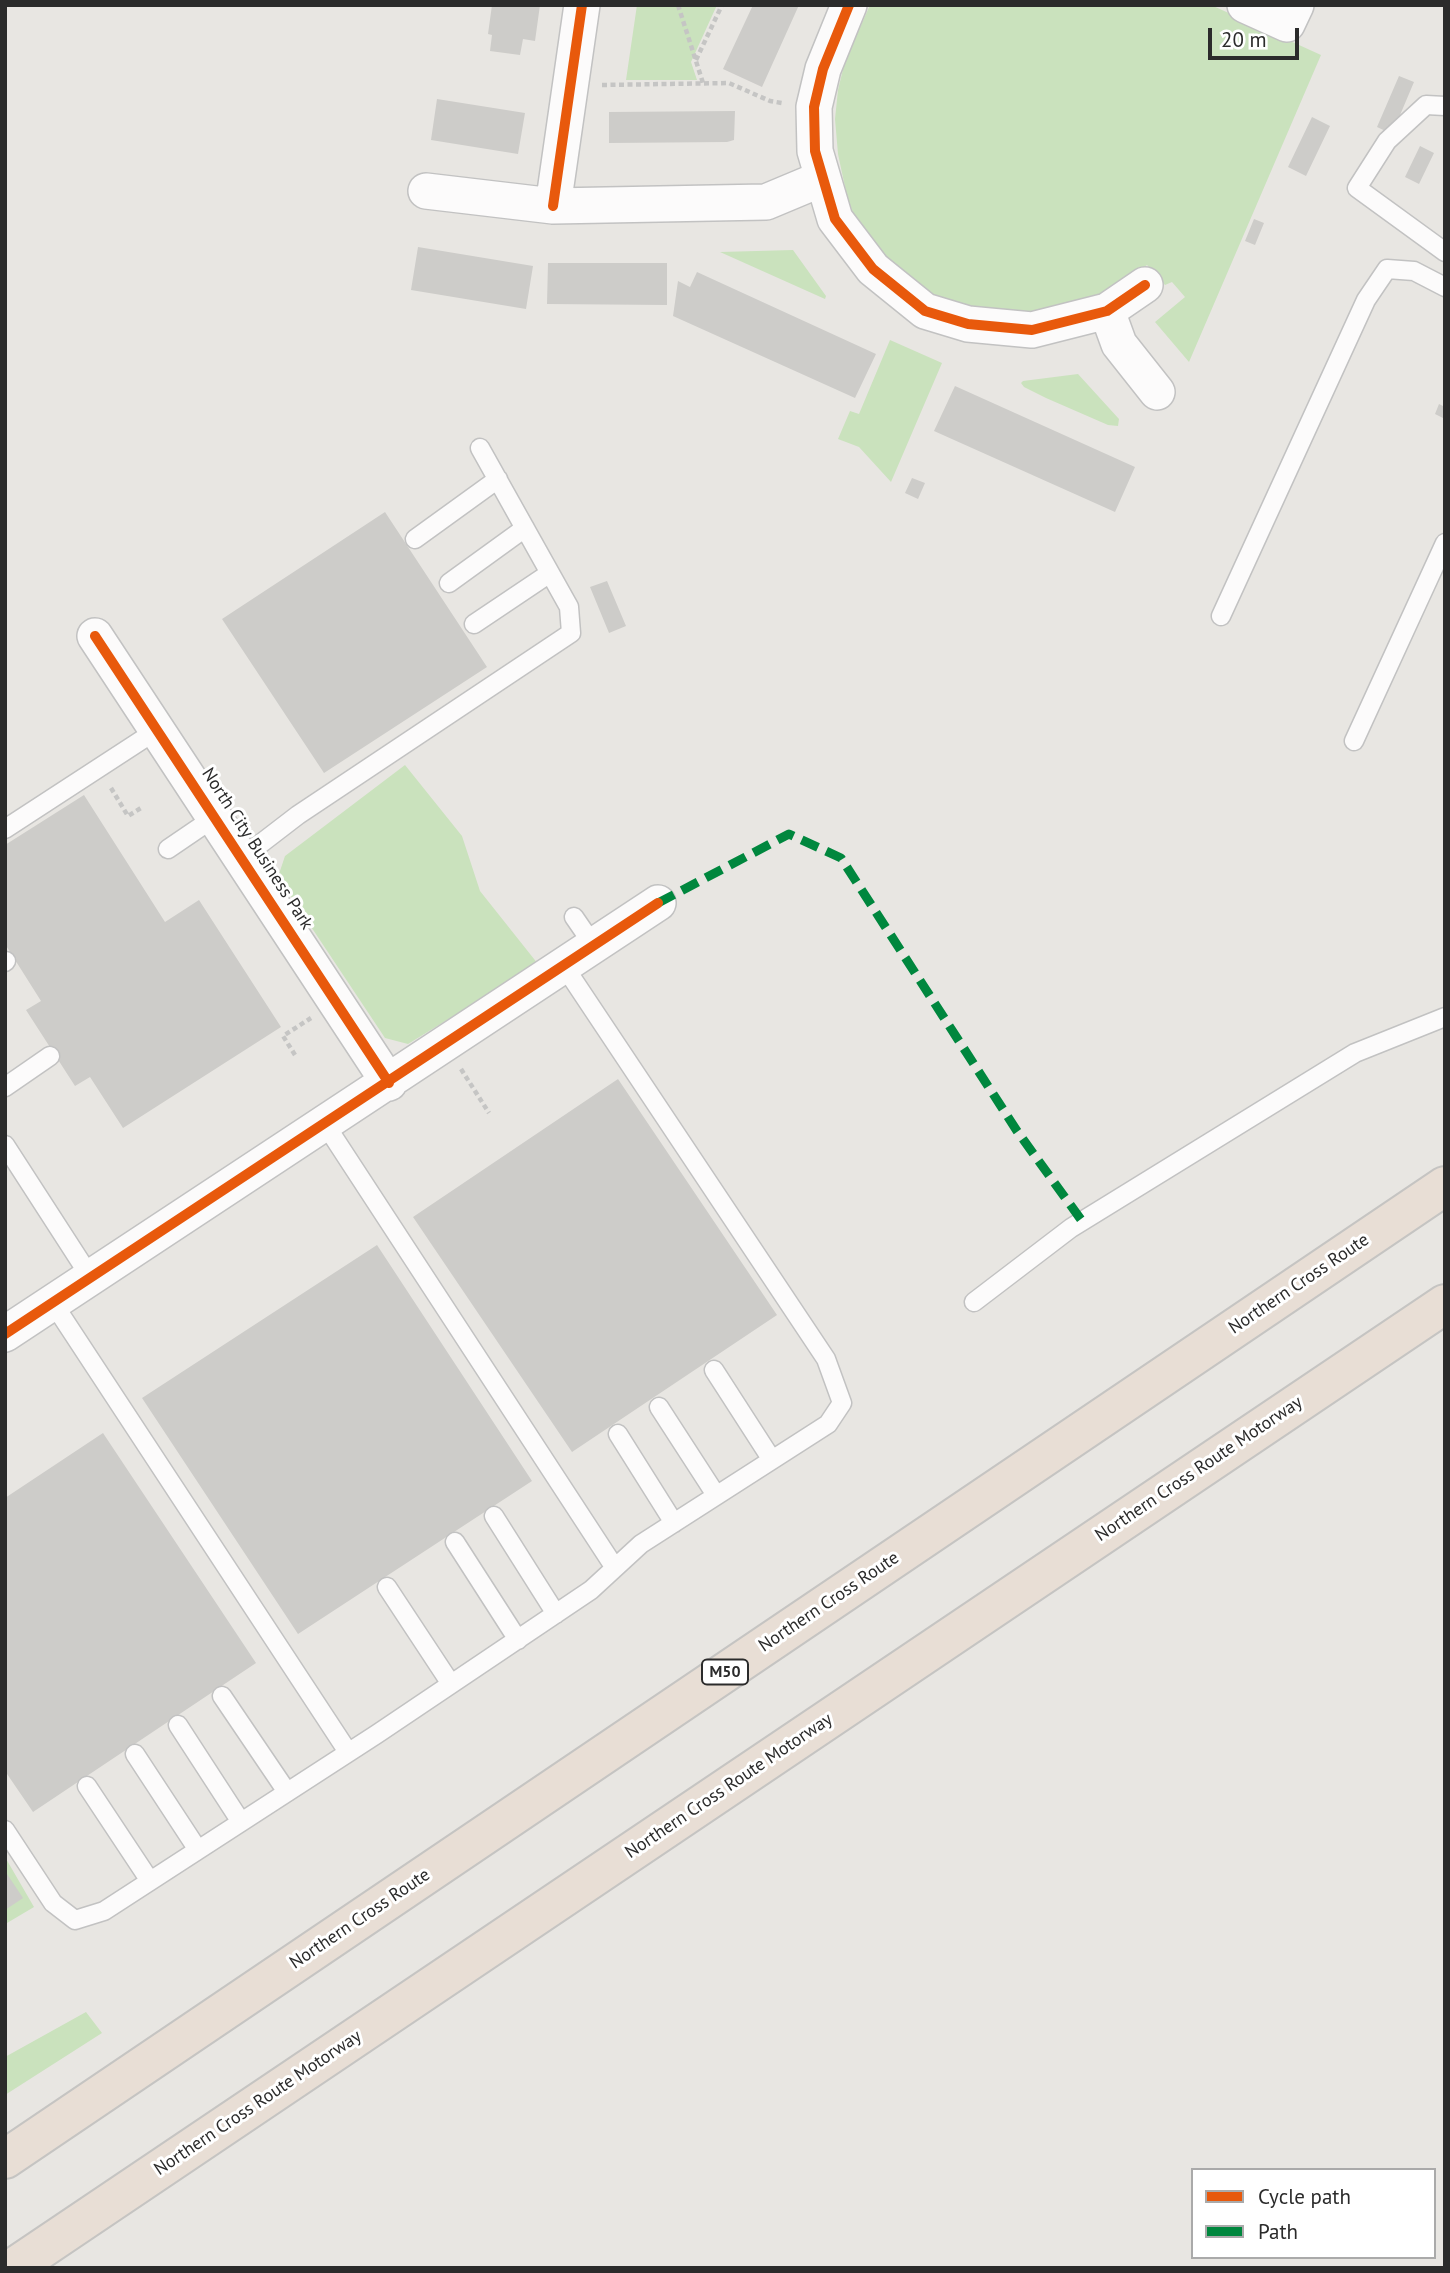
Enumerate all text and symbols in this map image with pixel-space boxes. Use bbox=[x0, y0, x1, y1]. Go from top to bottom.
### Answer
scale bar bbox=[1212, 14, 1303, 58]
text: 20 m bbox=[1221, 26, 1267, 53]
street label: North City Business Park bbox=[197, 764, 317, 934]
street label: Northern Cross Route bbox=[1225, 1229, 1373, 1339]
street label: Northern Cross Route Motorway bbox=[1091, 1392, 1307, 1546]
street label: Northern Cross Route bbox=[755, 1547, 903, 1657]
road number: M50 bbox=[702, 1660, 748, 1684]
street label: Northern Cross Route Motorway bbox=[621, 1709, 837, 1863]
street label: Northern Cross Route bbox=[286, 1864, 434, 1974]
street label: Northern Cross Route Motorway bbox=[150, 2026, 366, 2180]
legend bbox=[1191, 2168, 1436, 2259]
text: Cycle path bbox=[1258, 2183, 1351, 2210]
text: Path bbox=[1258, 2218, 1298, 2245]

